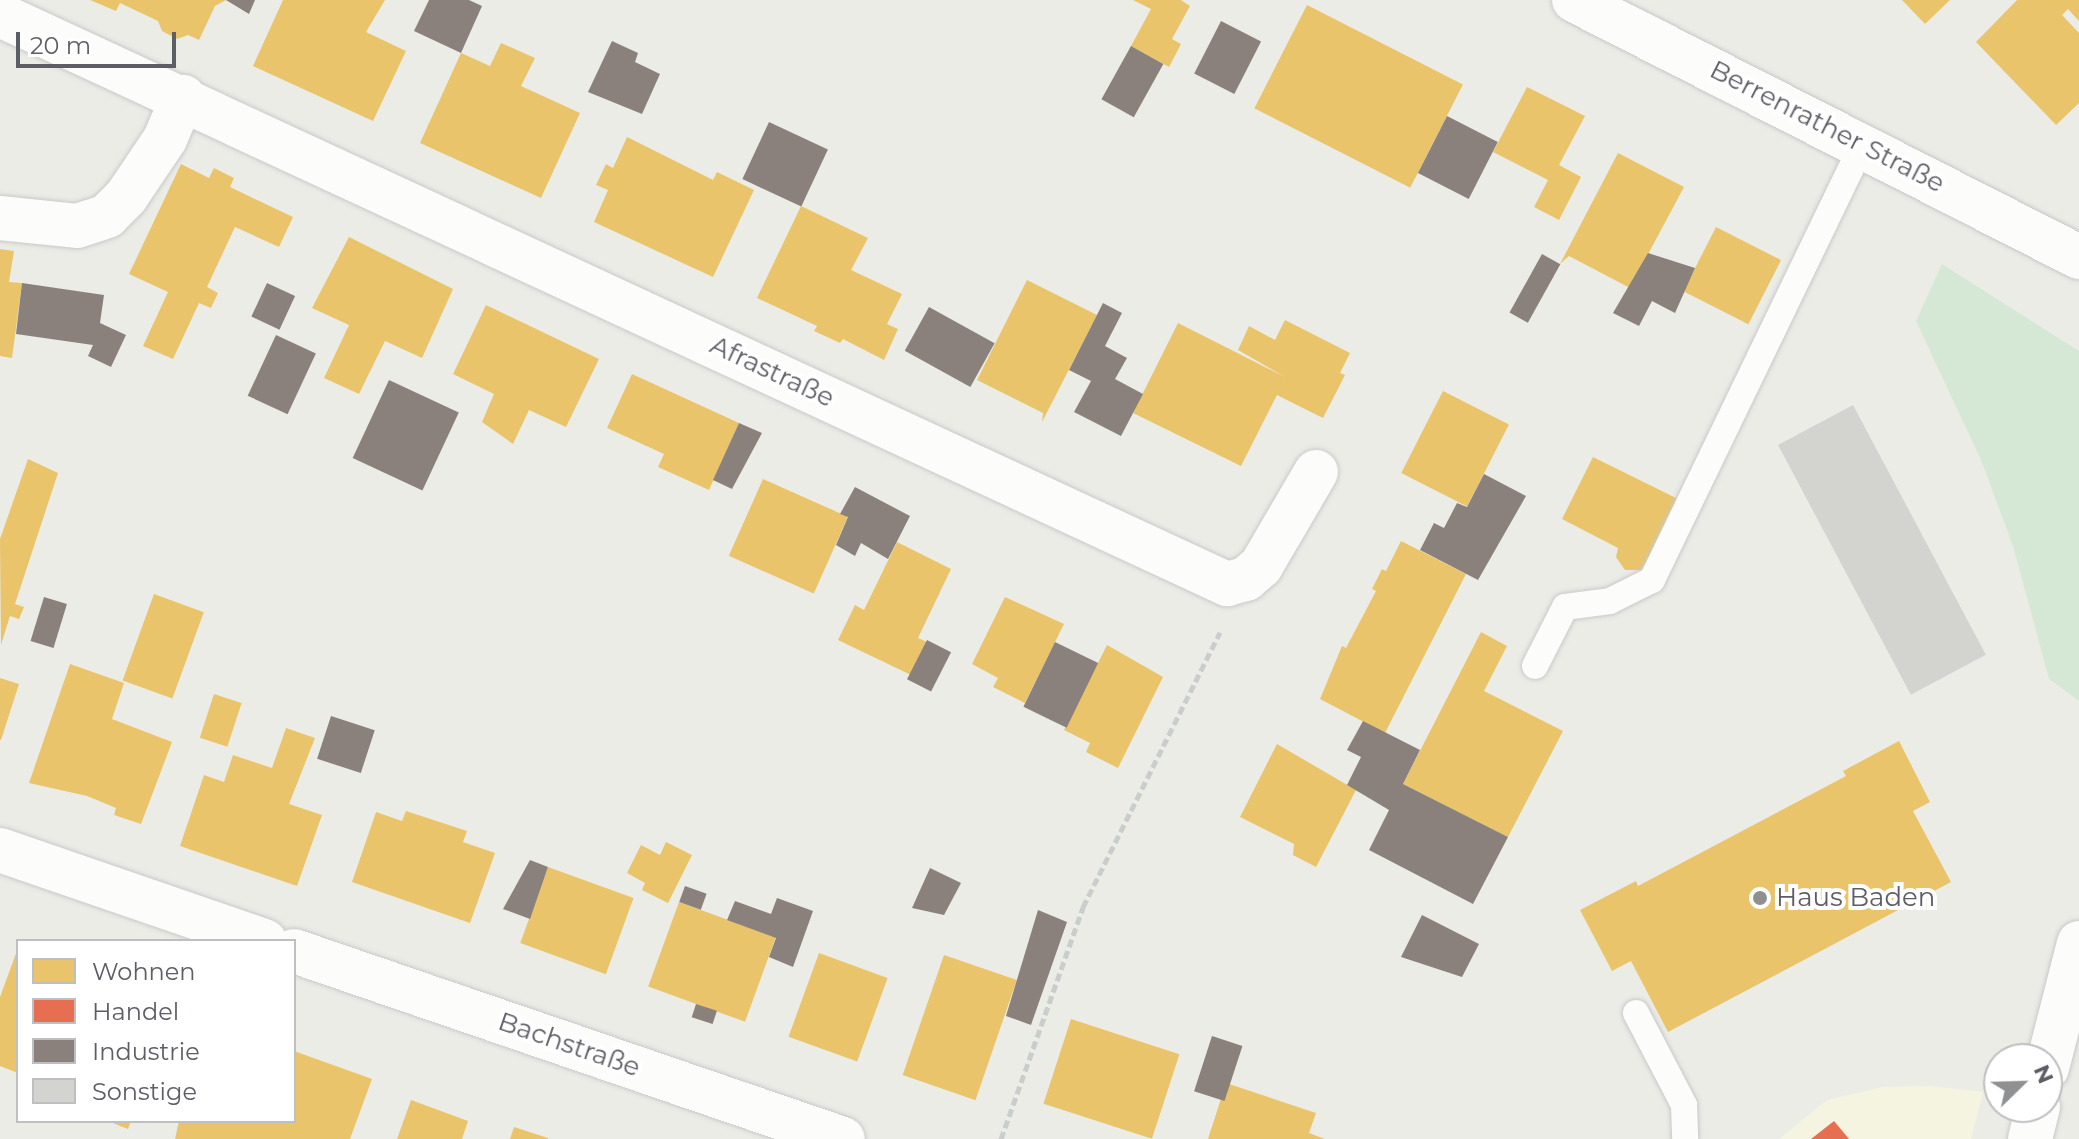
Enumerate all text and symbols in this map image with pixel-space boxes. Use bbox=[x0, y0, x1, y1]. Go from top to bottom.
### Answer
scale bar bbox=[20, 16, 180, 66]
text: 20 m bbox=[30, 31, 91, 60]
street label: Berrenrather Straße bbox=[1705, 54, 1949, 200]
street label: Afrastraße bbox=[705, 330, 839, 414]
place label: Haus Baden bbox=[1776, 882, 1935, 914]
marker: Haus Baden bbox=[1751, 889, 1769, 907]
legend bbox=[16, 939, 296, 1123]
text: Wohnen bbox=[92, 957, 196, 986]
text: Handel bbox=[92, 997, 179, 1026]
street label: Bachstraße bbox=[494, 1006, 644, 1084]
text: Industrie bbox=[92, 1037, 200, 1066]
north arrow bbox=[1983, 1043, 2063, 1123]
text: N bbox=[2028, 1061, 2060, 1088]
text: Sonstige bbox=[92, 1077, 197, 1106]

